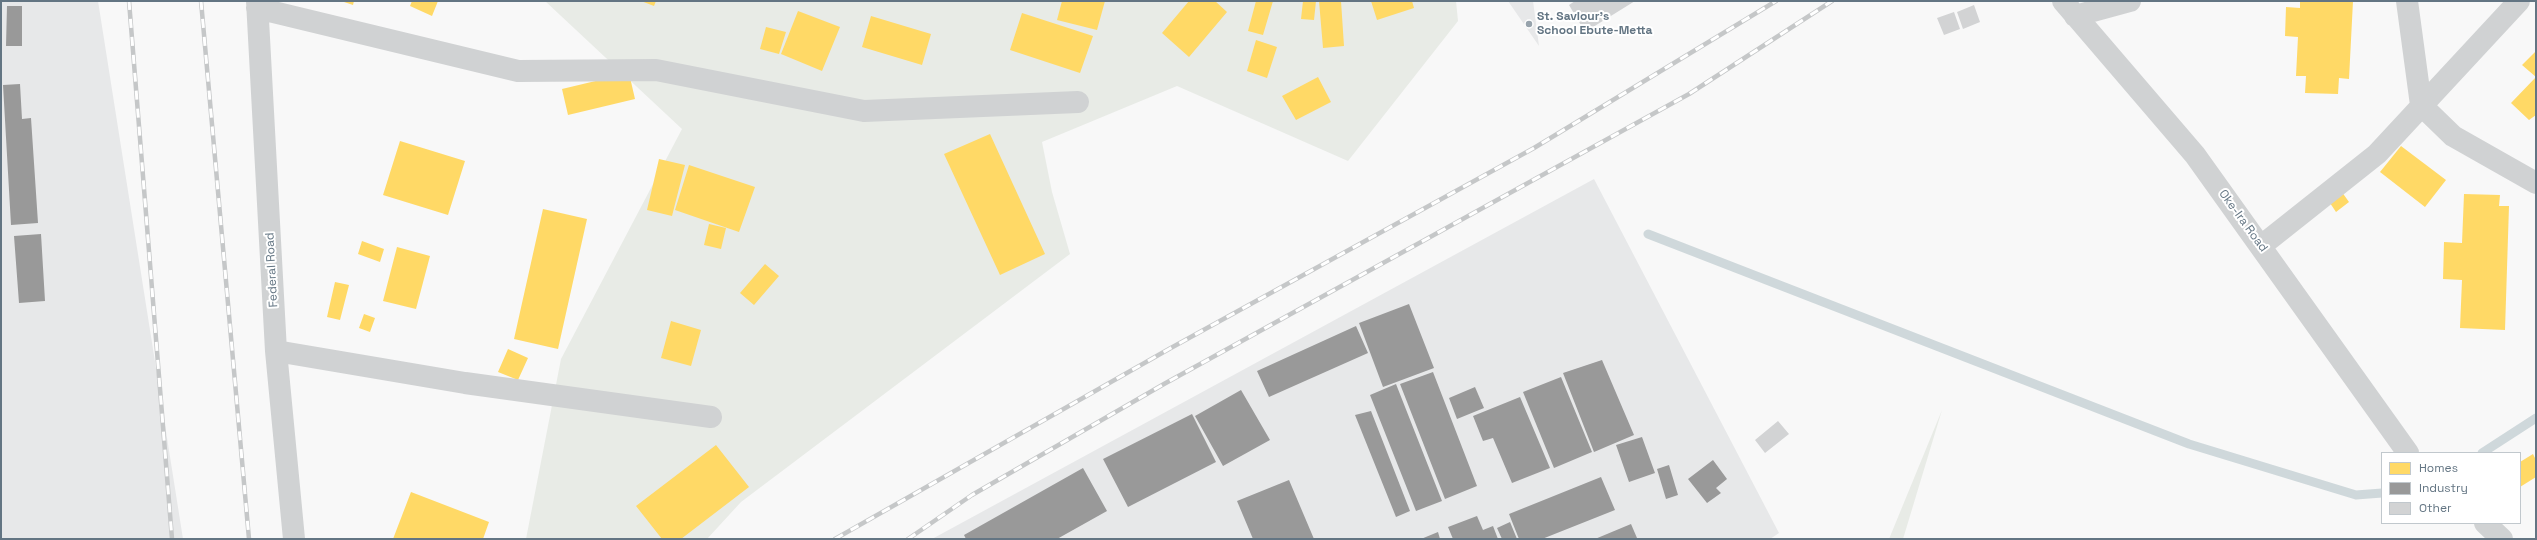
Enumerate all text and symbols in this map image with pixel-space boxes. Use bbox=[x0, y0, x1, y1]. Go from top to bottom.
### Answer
place label: St. Saviour's School Ebute-Metta bbox=[1537, 10, 1653, 38]
marker: St. Saviour's School Ebute-Metta bbox=[1524, 19, 1534, 29]
street label: Oke-Ira Road bbox=[2216, 187, 2270, 255]
street label: Federal Road bbox=[263, 232, 281, 308]
legend bbox=[2381, 452, 2521, 524]
text: Homes bbox=[2419, 460, 2458, 476]
text: Industry bbox=[2419, 480, 2468, 496]
text: Other bbox=[2419, 500, 2452, 516]

